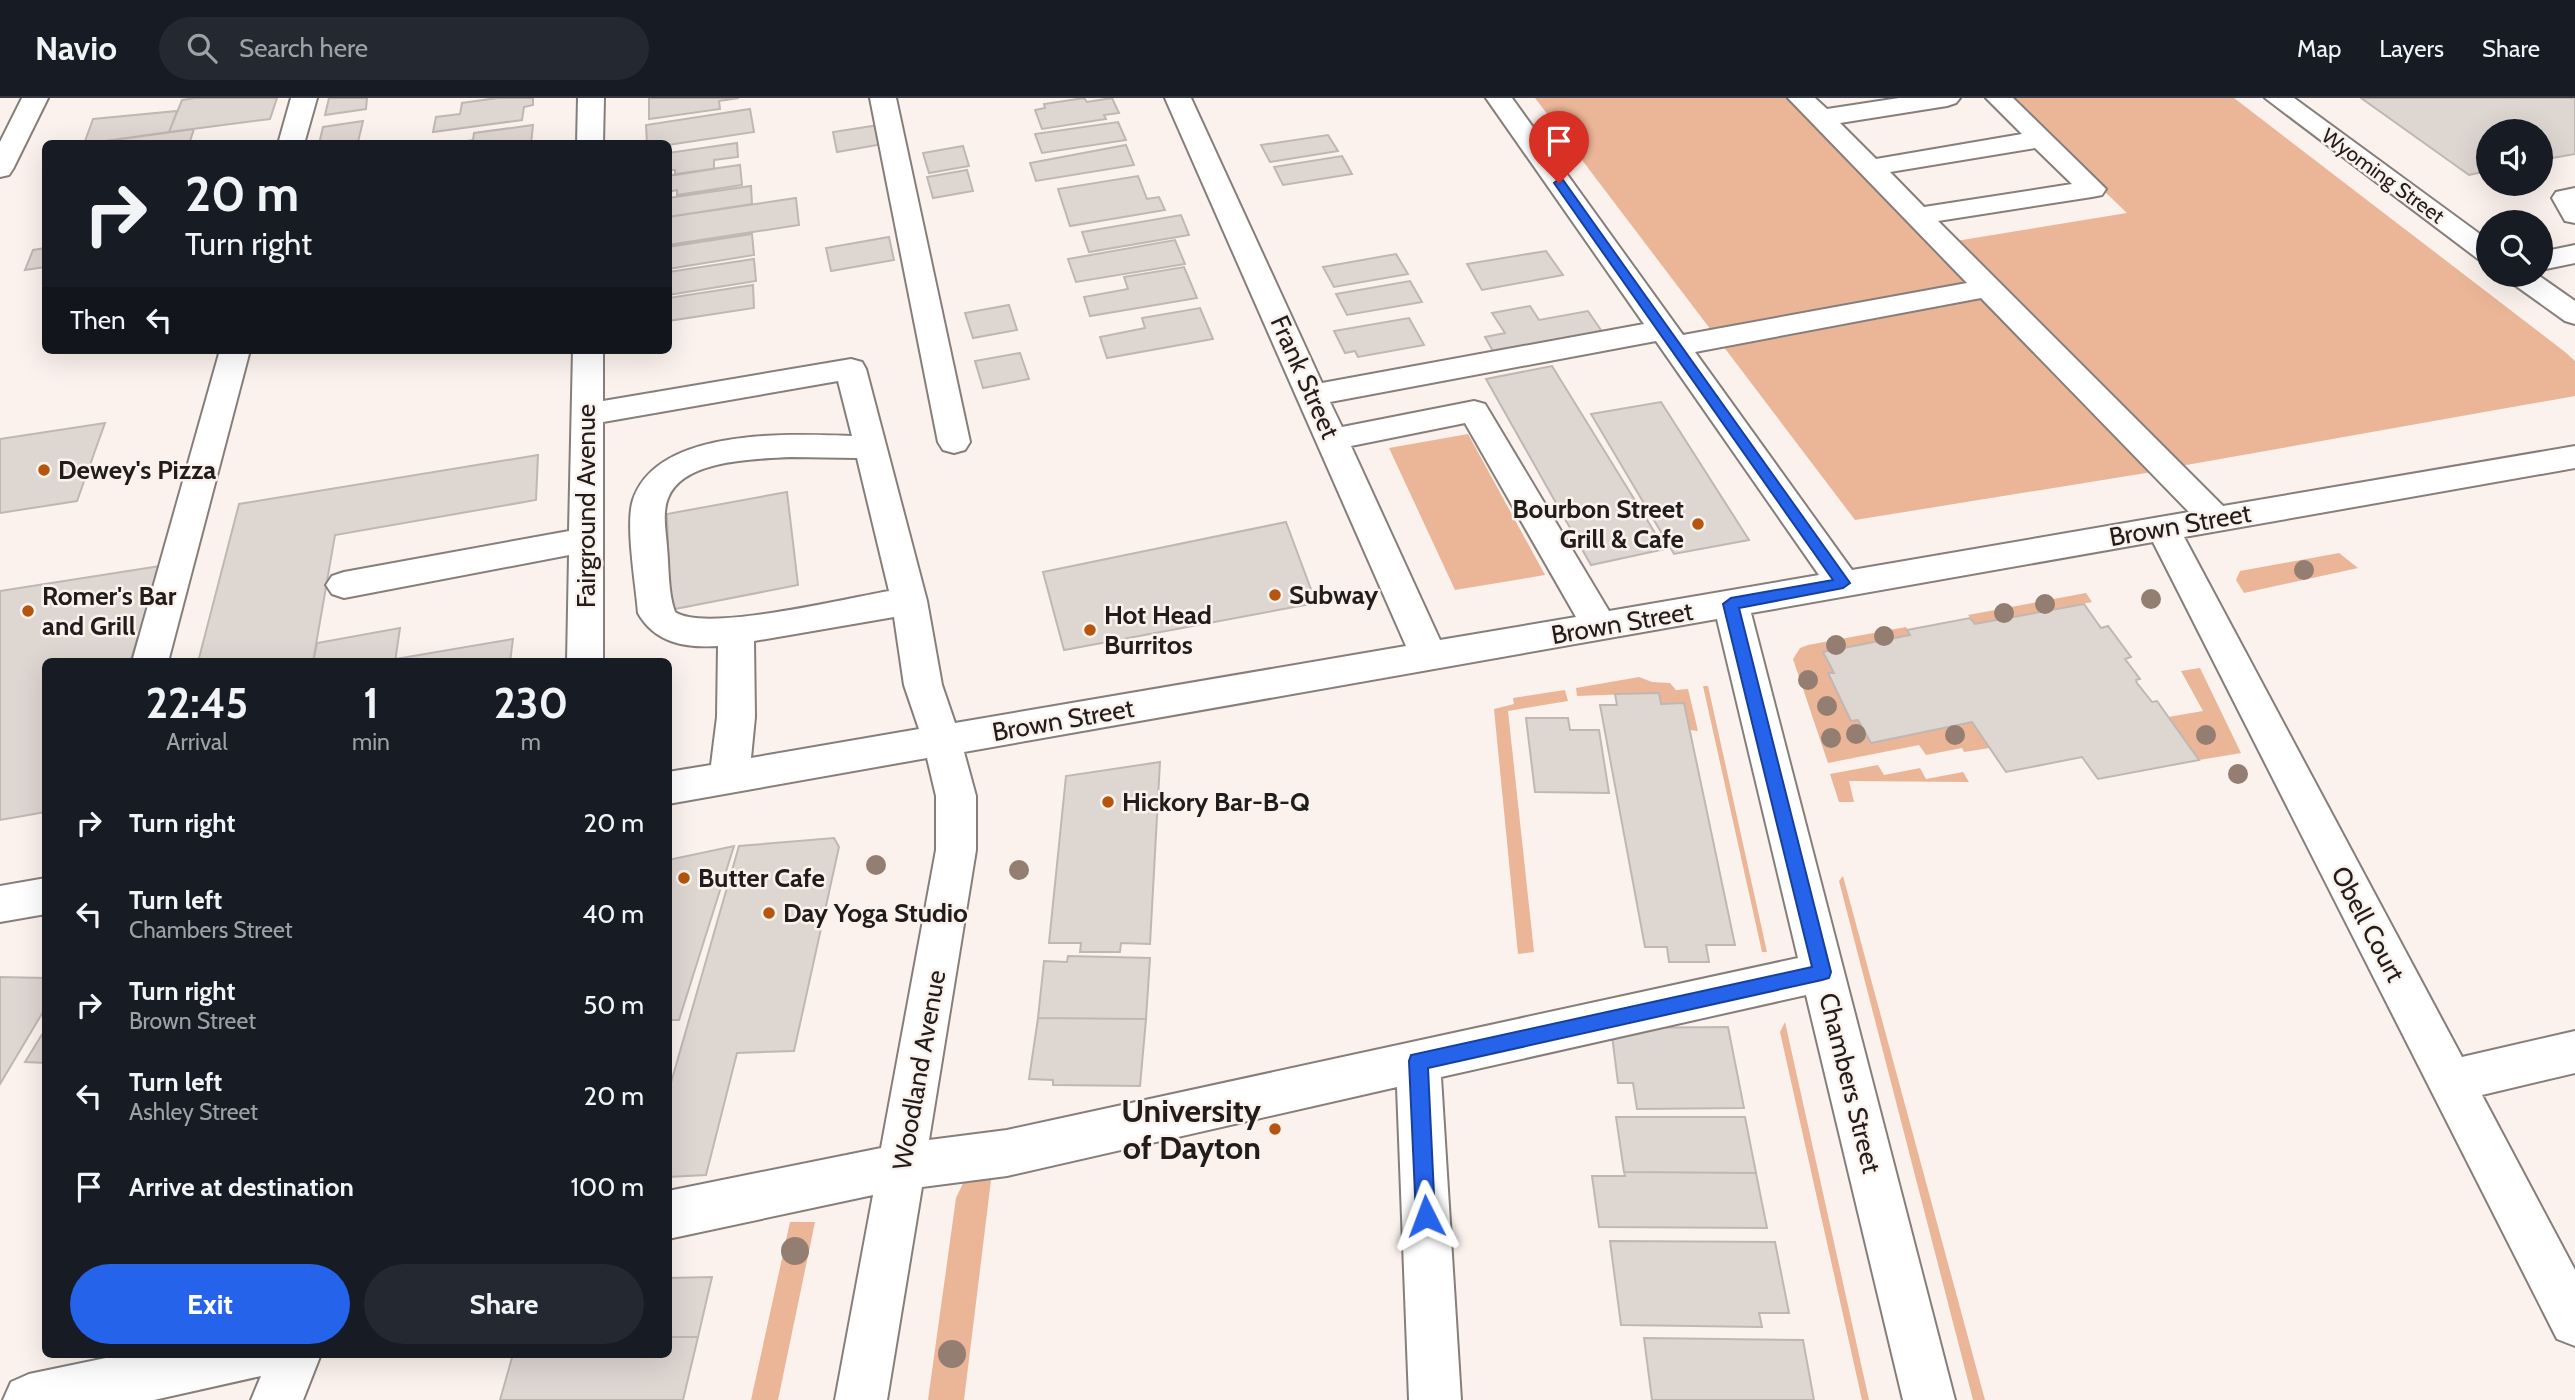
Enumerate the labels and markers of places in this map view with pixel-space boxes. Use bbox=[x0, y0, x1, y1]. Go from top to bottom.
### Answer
pin bbox=[1529, 111, 1589, 183]
place label: Dewey's Pizza bbox=[58, 454, 216, 486]
marker: Dewey's Pizza bbox=[36, 462, 52, 478]
place label: Bourbon Street Grill & Cafe bbox=[1512, 493, 1684, 555]
marker: Bourbon Street Grill & Cafe bbox=[1690, 516, 1706, 532]
place label: Subway bbox=[1289, 579, 1378, 611]
place label: Romer's Bar and Grill bbox=[42, 580, 177, 642]
marker: Subway bbox=[1267, 587, 1283, 603]
place label: Hot Head Burritos bbox=[1104, 599, 1212, 661]
marker: Romer's Bar and Grill bbox=[20, 603, 36, 619]
marker: Hot Head Burritos bbox=[1082, 622, 1098, 638]
place label: Hickory Bar-B-Q bbox=[1122, 786, 1310, 818]
marker: Hickory Bar-B-Q bbox=[1100, 794, 1116, 810]
place label: Butter Cafe bbox=[698, 862, 825, 894]
marker: Butter Cafe bbox=[676, 870, 692, 886]
place label: Day Yoga Studio bbox=[783, 897, 968, 929]
marker: Day Yoga Studio bbox=[761, 905, 777, 921]
place label: University of Dayton bbox=[1121, 1091, 1262, 1167]
marker: University of Dayton bbox=[1267, 1121, 1283, 1137]

